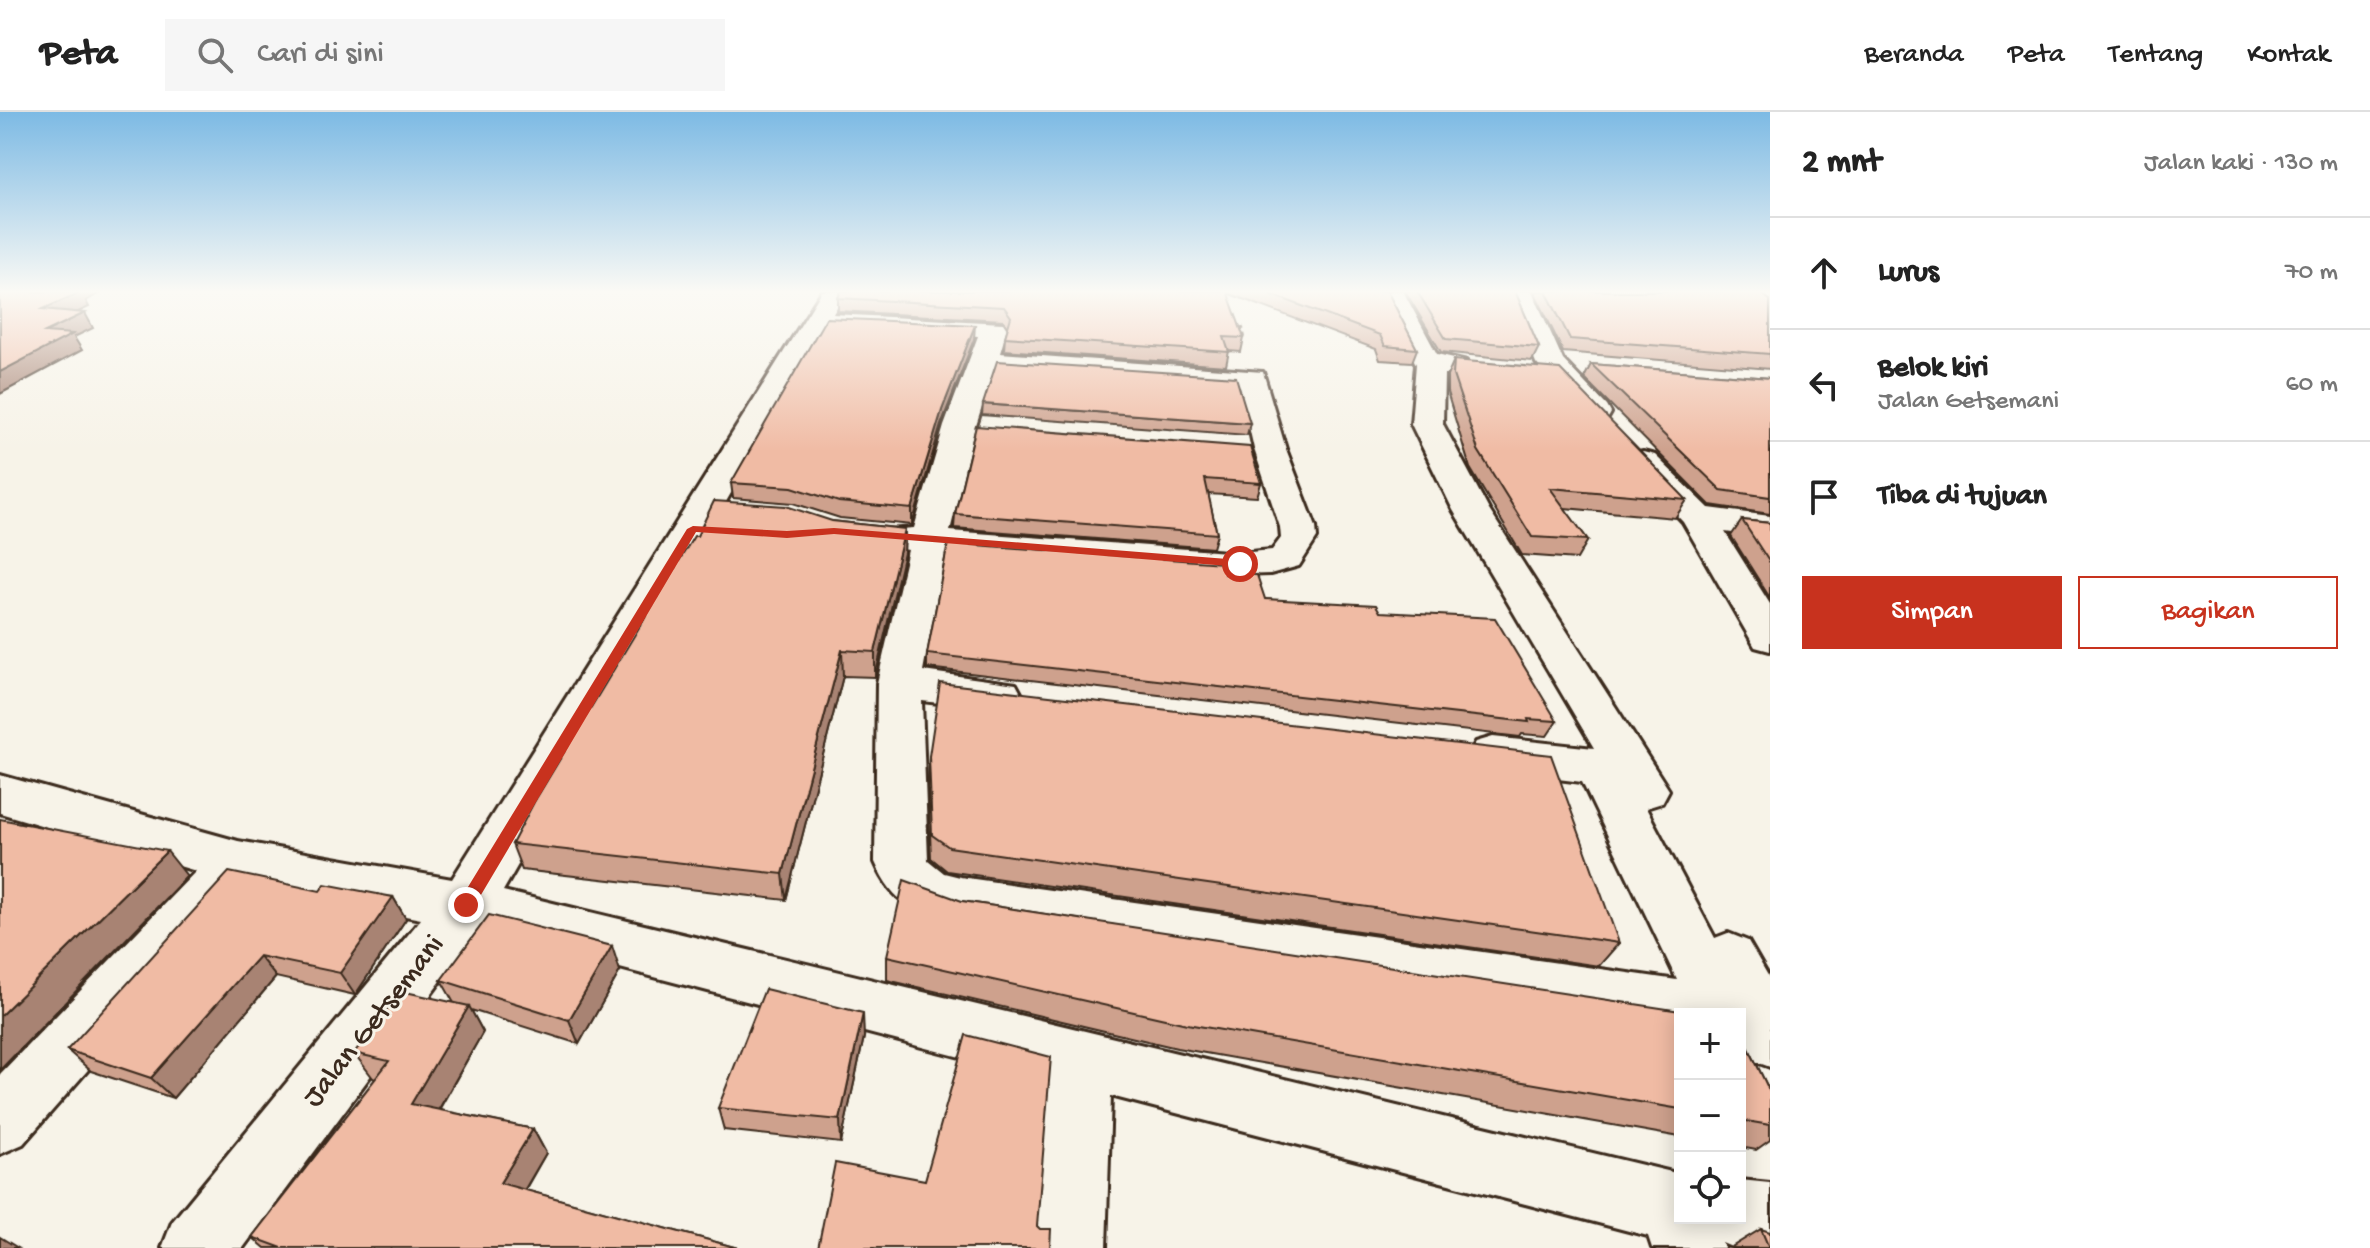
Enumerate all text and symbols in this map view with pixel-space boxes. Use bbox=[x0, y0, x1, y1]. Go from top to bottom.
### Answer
search box bbox=[165, 19, 725, 91]
text: Peta bbox=[40, 33, 117, 77]
icon: search bbox=[193, 33, 237, 77]
text: Cari di sini bbox=[257, 38, 384, 73]
text: Beranda bbox=[1864, 39, 1964, 72]
text: Peta bbox=[2008, 39, 2065, 72]
text: Tentang bbox=[2109, 39, 2203, 72]
text: Kontak bbox=[2247, 39, 2330, 72]
text: 2 mnt bbox=[1802, 144, 1881, 184]
text: Jalan kaki · 130 m bbox=[2144, 149, 2338, 180]
icon: ahead bbox=[1802, 251, 1846, 295]
text: Lurus bbox=[1878, 256, 1939, 291]
text: 70 m bbox=[2285, 258, 2338, 289]
text: Belok kiri bbox=[1878, 352, 1988, 387]
icon: left bbox=[1802, 363, 1846, 407]
text: 60 m bbox=[2285, 370, 2338, 401]
text: Jalan Getsemani bbox=[1878, 387, 2059, 418]
icon: arrive bbox=[1802, 475, 1846, 519]
text: Tiba di tujuan bbox=[1878, 480, 2047, 515]
route start bbox=[1222, 546, 1258, 582]
button: Simpan bbox=[1802, 576, 2062, 649]
button: Bagikan bbox=[2078, 576, 2338, 649]
route end bbox=[448, 887, 484, 923]
street label: Jalan Getsemani bbox=[297, 929, 453, 1115]
map controls bbox=[1674, 1008, 1746, 1224]
button: + bbox=[1674, 1008, 1746, 1080]
button: − bbox=[1674, 1080, 1746, 1152]
button: locate bbox=[1674, 1152, 1746, 1224]

